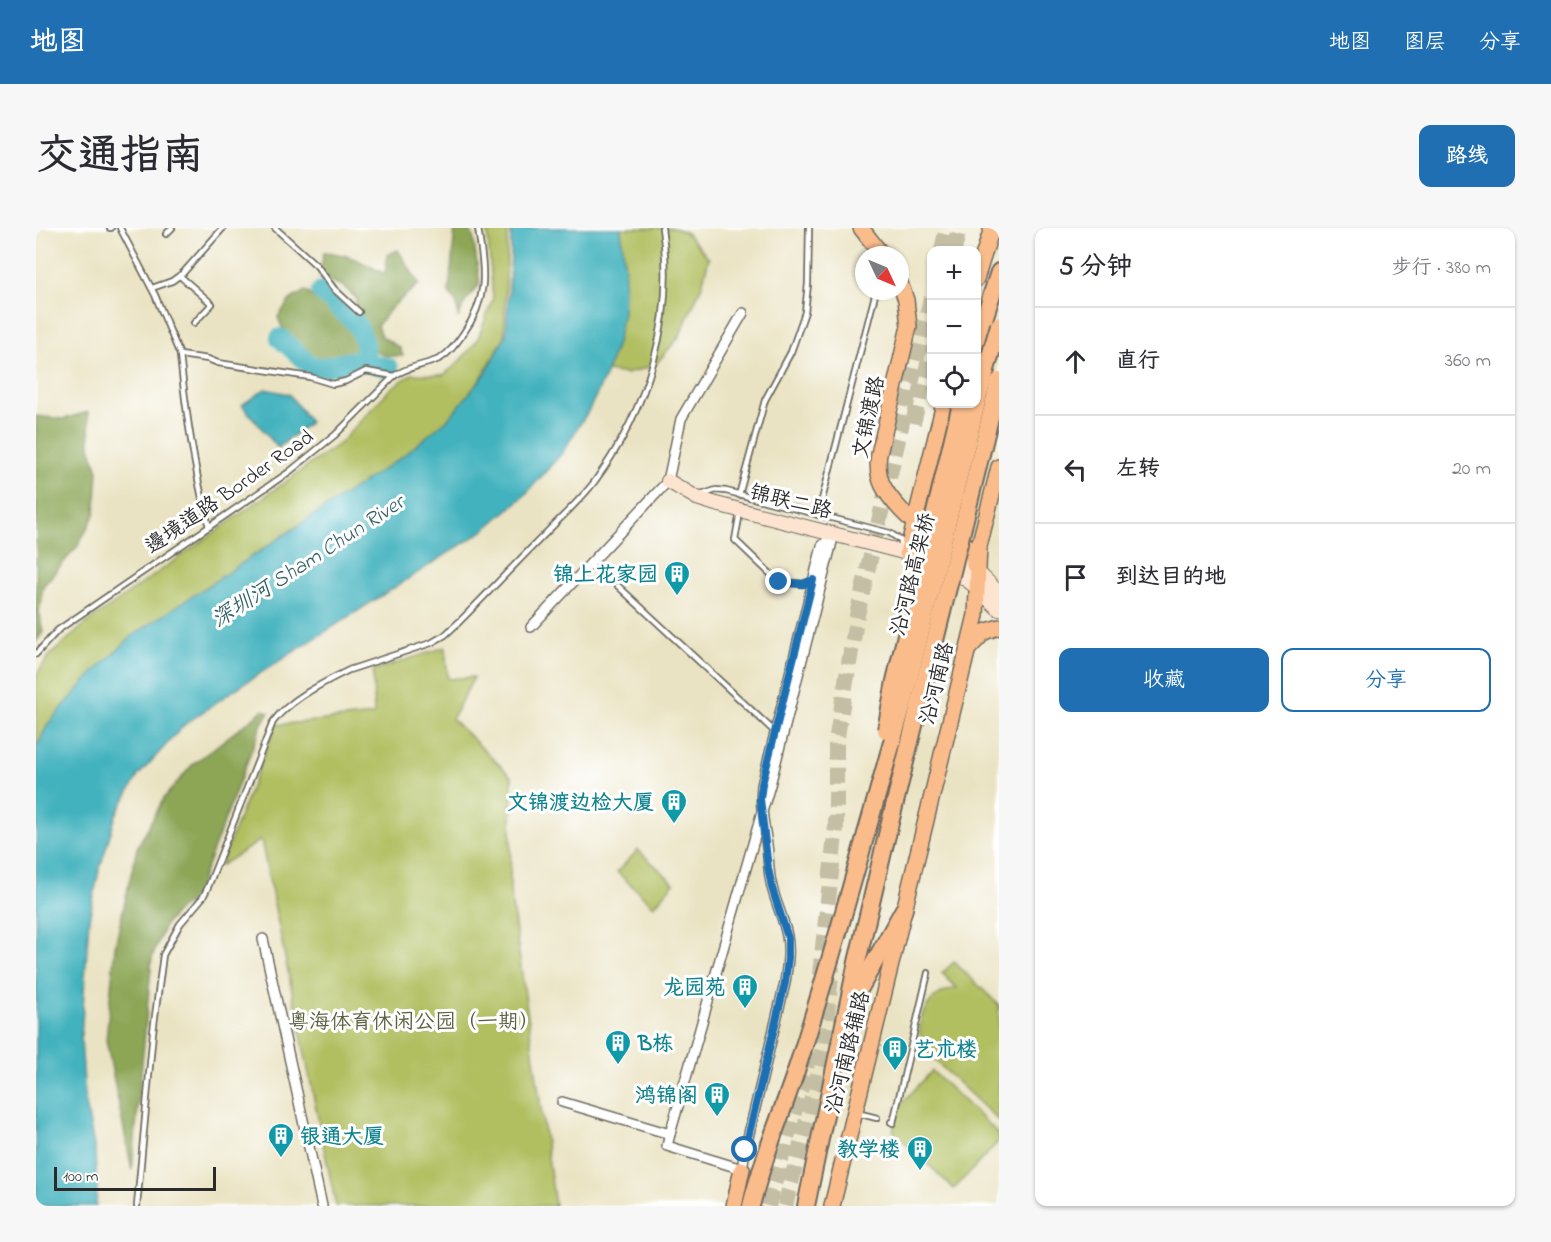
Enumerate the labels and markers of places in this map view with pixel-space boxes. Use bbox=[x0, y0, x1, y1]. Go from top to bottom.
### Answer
building icon: 锦上花家园 bbox=[662, 559, 692, 597]
place label: 锦上花家园 bbox=[553, 561, 658, 591]
building icon: 文锦渡边检大厦 bbox=[659, 787, 689, 825]
place label: 文锦渡边检大厦 bbox=[507, 789, 654, 819]
building icon: 龙园苑 bbox=[730, 972, 760, 1010]
place label: 龙园苑 bbox=[663, 974, 726, 1004]
building icon: B栋 bbox=[603, 1028, 633, 1066]
place label: B栋 bbox=[637, 1030, 673, 1060]
building icon: 艺术楼 bbox=[880, 1034, 910, 1072]
place label: 艺术楼 bbox=[914, 1036, 977, 1066]
building icon: 鸿锦阁 bbox=[702, 1080, 732, 1118]
place label: 鸿锦阁 bbox=[635, 1082, 698, 1112]
building icon: 银通大厦 bbox=[266, 1121, 296, 1159]
place label: 银通大厦 bbox=[300, 1123, 384, 1153]
building icon: 教学楼 bbox=[905, 1134, 935, 1172]
place label: 教学楼 bbox=[837, 1136, 900, 1166]

